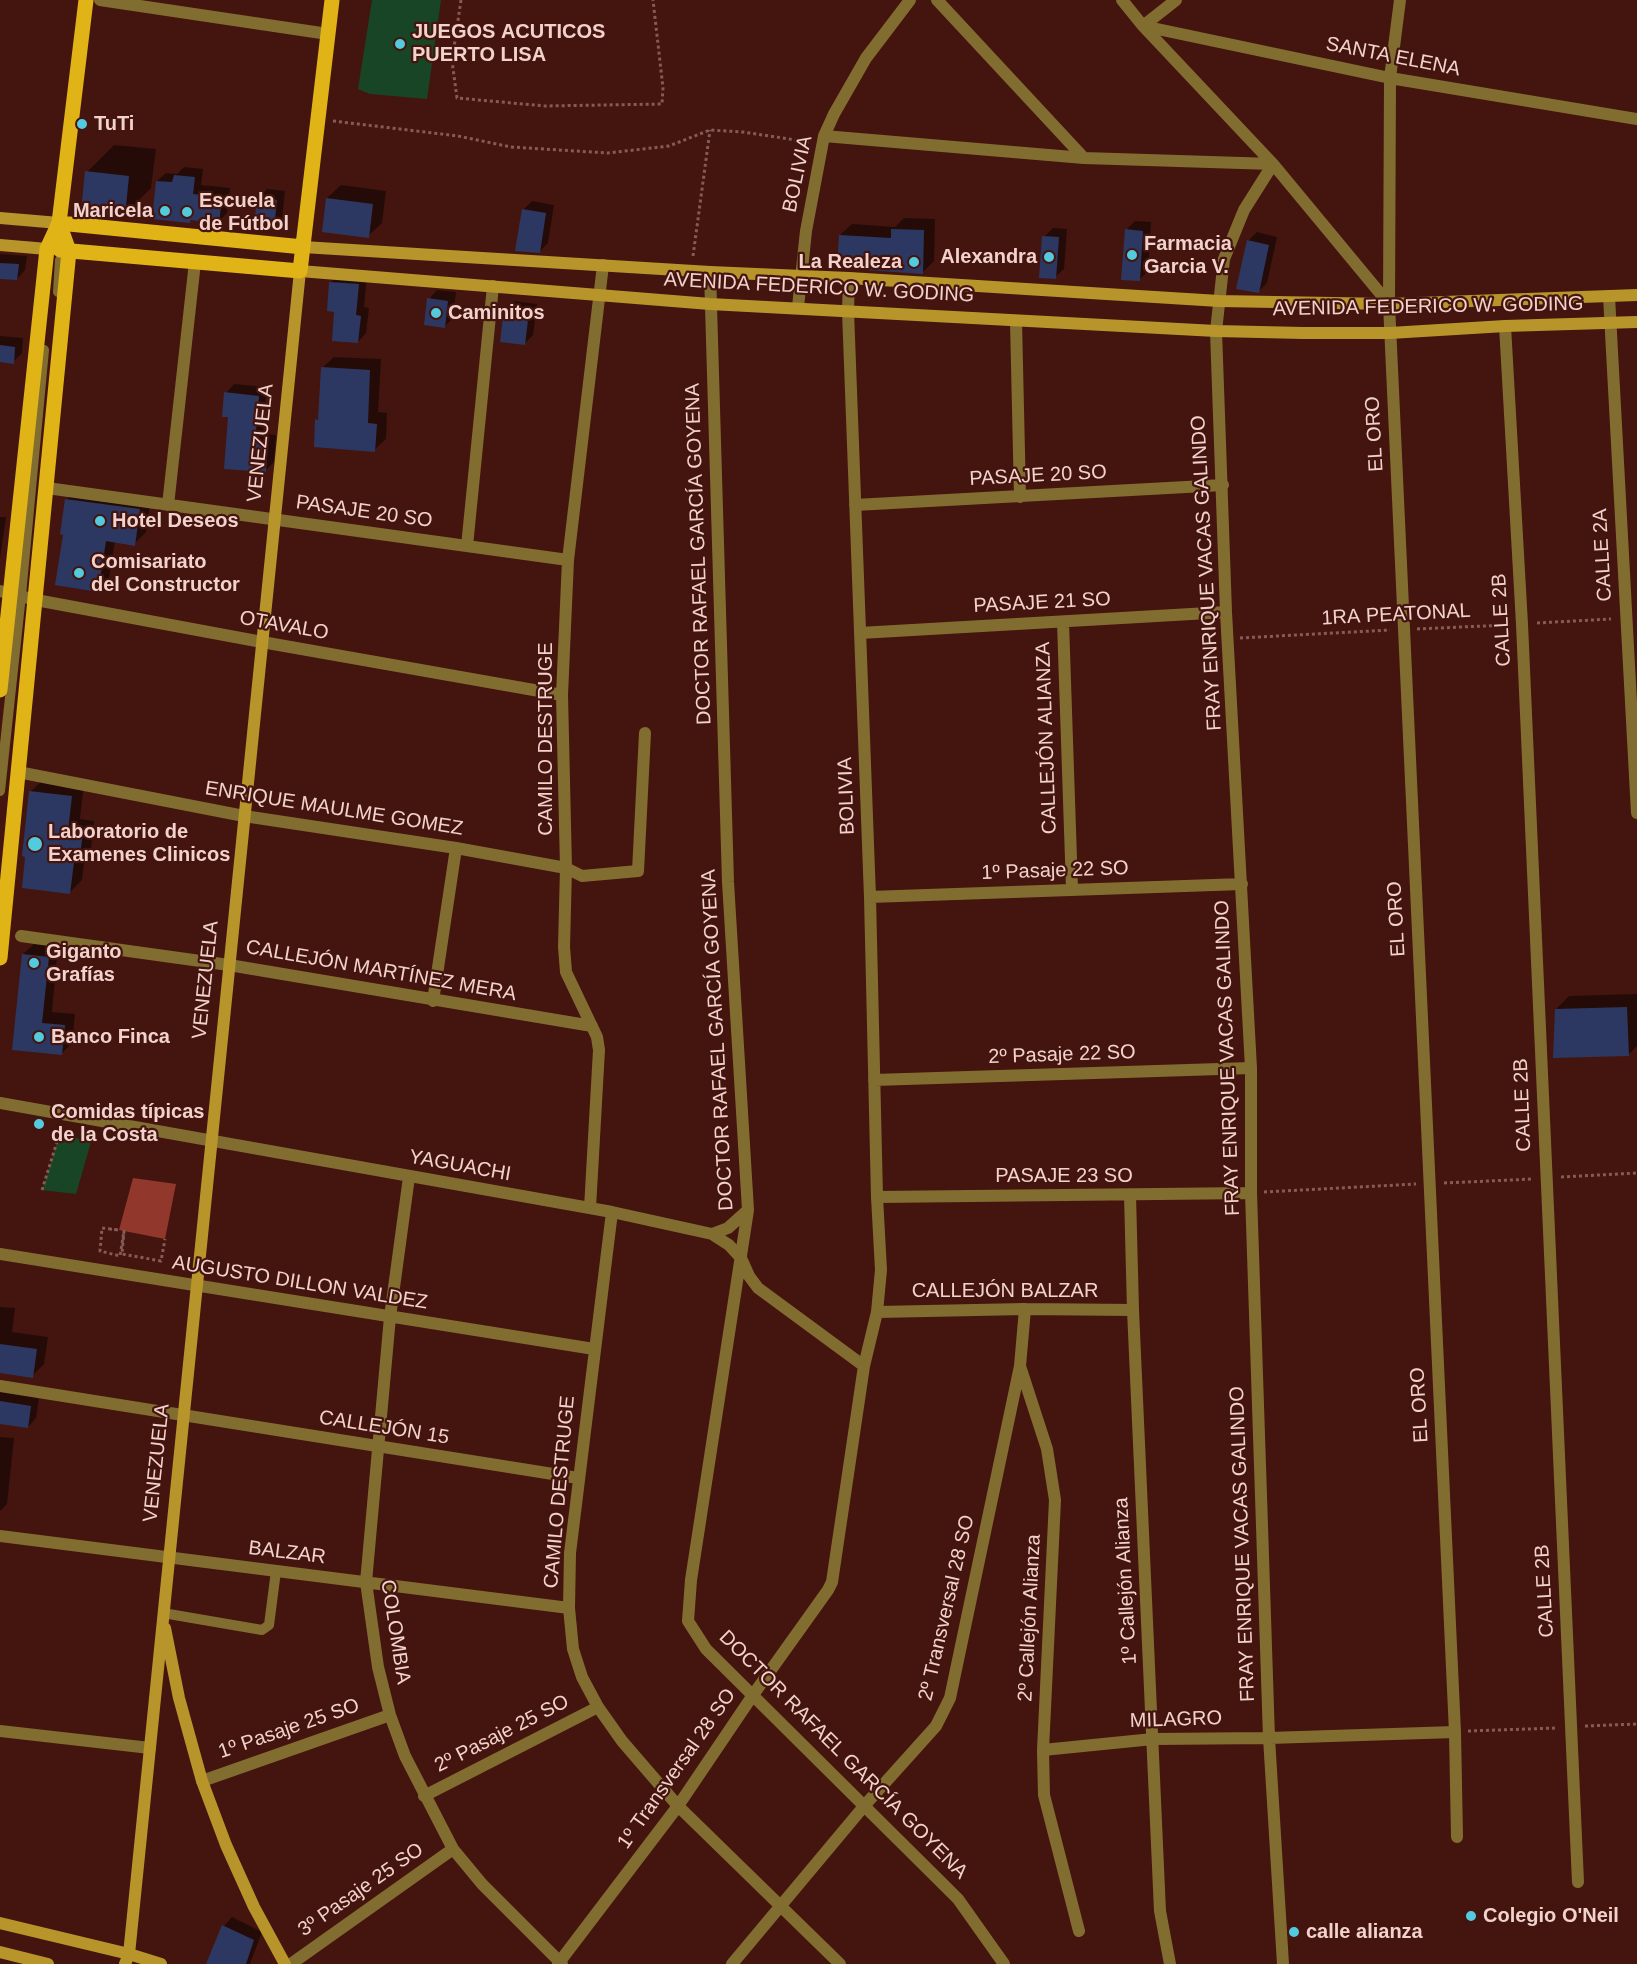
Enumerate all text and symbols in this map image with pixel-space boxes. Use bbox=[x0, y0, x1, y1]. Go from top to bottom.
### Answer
place label: JUEGOS ACUTICOS PUERTO LISA bbox=[412, 20, 605, 67]
street label: SANTA ELENA bbox=[1324, 32, 1462, 82]
marker: JUEGOS ACUTICOS PUERTO LISA bbox=[393, 37, 407, 51]
place label: TuTi bbox=[94, 112, 134, 136]
marker: TuTi bbox=[75, 117, 89, 131]
street label: BOLIVIA bbox=[778, 133, 818, 215]
place label: Escuela de Fútbol bbox=[199, 189, 289, 236]
place label: Maricela bbox=[73, 199, 153, 223]
marker: Maricela bbox=[158, 204, 172, 218]
marker: Escuela de Fútbol bbox=[180, 205, 194, 219]
place label: Farmacia Garcia V. bbox=[1144, 232, 1232, 279]
place label: Alexandra bbox=[940, 245, 1037, 269]
marker: Farmacia Garcia V. bbox=[1125, 248, 1139, 262]
place label: La Realeza bbox=[799, 250, 902, 274]
marker: Alexandra bbox=[1042, 250, 1056, 264]
marker: La Realeza bbox=[907, 255, 921, 269]
street label: AVENIDA FEDERICO W. GODING bbox=[663, 268, 975, 308]
street label: AVENIDA FEDERICO W. GODING bbox=[1272, 292, 1584, 322]
place label: Caminitos bbox=[448, 301, 545, 325]
marker: Caminitos bbox=[429, 306, 443, 320]
street label: VENEZUELA bbox=[243, 383, 279, 503]
street label: DOCTOR RAFAEL GARCÍA GOYENA bbox=[681, 383, 717, 725]
street label: EL ORO bbox=[1361, 396, 1389, 472]
street label: FRAY ENRIQUE VACAS GALINDO bbox=[1187, 415, 1227, 731]
street label: PASAJE 20 SO bbox=[969, 460, 1107, 492]
street label: PASAJE 20 SO bbox=[294, 491, 434, 533]
street label: CALLE 2A bbox=[1589, 508, 1617, 602]
place label: Hotel Deseos bbox=[112, 509, 239, 533]
marker: Hotel Deseos bbox=[93, 514, 107, 528]
place label: Comisariato del Constructor bbox=[91, 550, 240, 597]
marker: Comisariato del Constructor bbox=[72, 566, 86, 580]
street label: CALLE 2B bbox=[1488, 573, 1516, 667]
street label: PASAJE 21 SO bbox=[973, 587, 1111, 619]
street label: 1RA PEATONAL bbox=[1321, 599, 1471, 631]
street label: OTAVALO bbox=[238, 606, 330, 646]
street label: CALLEJÓN ALIANZA bbox=[1032, 641, 1062, 835]
street label: CAMILO DESTRUGE bbox=[534, 642, 558, 836]
street label: BOLIVIA bbox=[834, 757, 860, 835]
street label: ENRIQUE MAULME GOMEZ bbox=[203, 777, 465, 841]
place label: Laboratorio de Examenes Clinicos bbox=[48, 820, 230, 867]
marker: Laboratorio de Examenes Clinicos bbox=[26, 835, 44, 853]
street label: 1º Pasaje 22 SO bbox=[981, 856, 1129, 886]
street label: DOCTOR RAFAEL GARCÍA GOYENA bbox=[697, 869, 739, 1211]
street label: EL ORO bbox=[1383, 881, 1411, 957]
street label: FRAY ENRIQUE VACAS GALINDO bbox=[1210, 900, 1246, 1216]
street label: VENEZUELA bbox=[188, 920, 224, 1040]
street label: CALLEJÓN MARTÍNEZ MERA bbox=[244, 935, 518, 1007]
place label: Giganto Grafías bbox=[46, 940, 122, 987]
marker: Giganto Grafías bbox=[27, 956, 41, 970]
place label: Banco Finca bbox=[51, 1025, 170, 1049]
marker: Banco Finca bbox=[32, 1030, 46, 1044]
street label: 2º Pasaje 22 SO bbox=[988, 1040, 1136, 1070]
street label: CALLE 2B bbox=[1509, 1058, 1537, 1152]
place label: Comidas típicas de la Costa bbox=[51, 1100, 204, 1147]
marker: Comidas típicas de la Costa bbox=[32, 1117, 46, 1131]
street label: YAGUACHI bbox=[407, 1145, 513, 1187]
street label: PASAJE 23 SO bbox=[995, 1164, 1133, 1188]
street label: AUGUSTO DILLON VALDEZ bbox=[171, 1251, 429, 1315]
street label: CALLEJÓN BALZAR bbox=[912, 1279, 1098, 1303]
street label: EL ORO bbox=[1406, 1367, 1434, 1443]
street label: FRAY ENRIQUE VACAS GALINDO bbox=[1225, 1386, 1261, 1702]
street label: CAMILO DESTRUGE bbox=[540, 1395, 580, 1589]
street label: VENEZUELA bbox=[139, 1403, 175, 1523]
street label: CALLEJÓN 15 bbox=[317, 1406, 451, 1450]
street label: 1º Callejón Alianza bbox=[1110, 1497, 1142, 1665]
street label: 2º Transversal 28 SO bbox=[914, 1513, 980, 1703]
street label: 2º Callejón Alianza bbox=[1014, 1534, 1046, 1702]
street label: BALZAR bbox=[247, 1536, 327, 1570]
street label: CALLE 2B bbox=[1531, 1544, 1559, 1638]
street label: COLOMBIA bbox=[375, 1578, 415, 1686]
street label: DOCTOR RAFAEL GARCÍA GOYENA bbox=[714, 1626, 972, 1884]
street label: 1º Transversal 28 SO bbox=[613, 1684, 741, 1854]
street label: 2º Pasaje 25 SO bbox=[431, 1690, 573, 1778]
street label: 1º Pasaje 25 SO bbox=[215, 1694, 363, 1764]
street label: MILAGRO bbox=[1129, 1706, 1223, 1734]
street label: 3º Pasaje 25 SO bbox=[294, 1838, 428, 1942]
place label: Colegio O'Neil bbox=[1483, 1904, 1619, 1928]
marker: Colegio O'Neil bbox=[1464, 1909, 1478, 1923]
place label: calle alianza bbox=[1306, 1920, 1423, 1944]
marker: calle alianza bbox=[1287, 1925, 1301, 1939]

